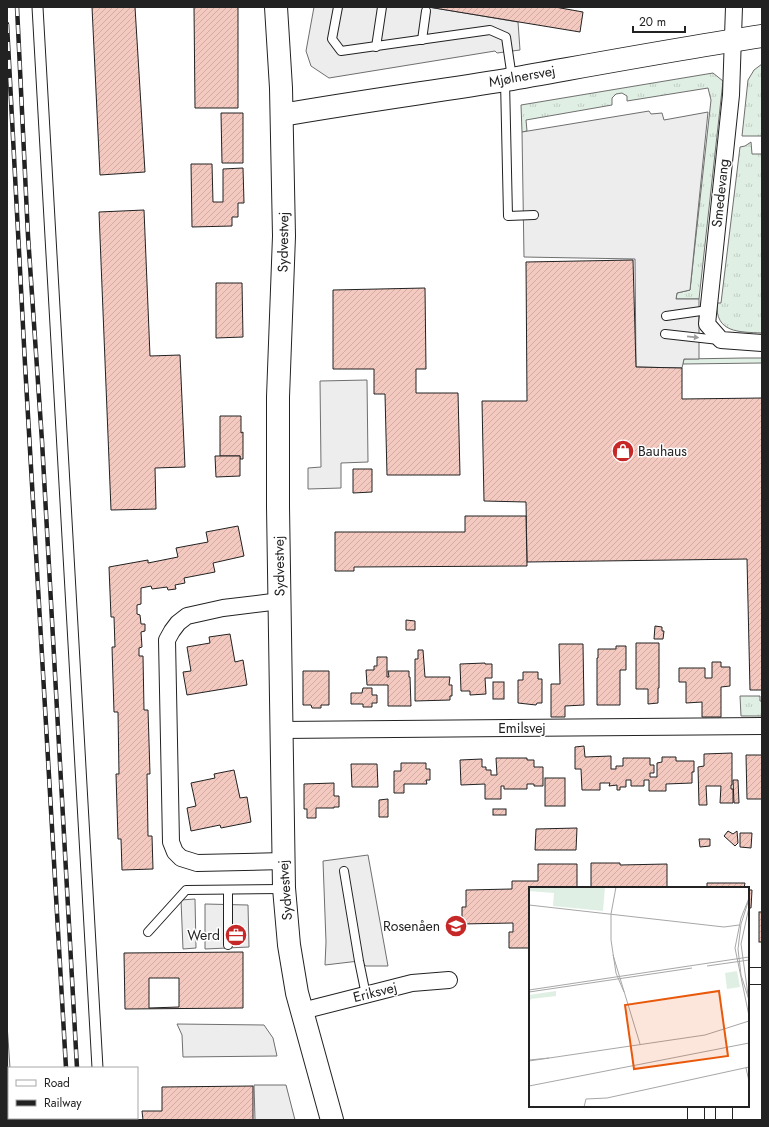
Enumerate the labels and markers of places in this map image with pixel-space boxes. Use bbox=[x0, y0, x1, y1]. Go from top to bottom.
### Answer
shop icon: Bauhaus bbox=[610, 438, 636, 464]
place label: Bauhaus bbox=[638, 441, 687, 461]
school or university icon: Rosenåen bbox=[443, 913, 469, 939]
place label: Rosenåen bbox=[383, 916, 440, 936]
office icon: Werd bbox=[223, 922, 249, 948]
place label: Werd bbox=[187, 925, 220, 945]

